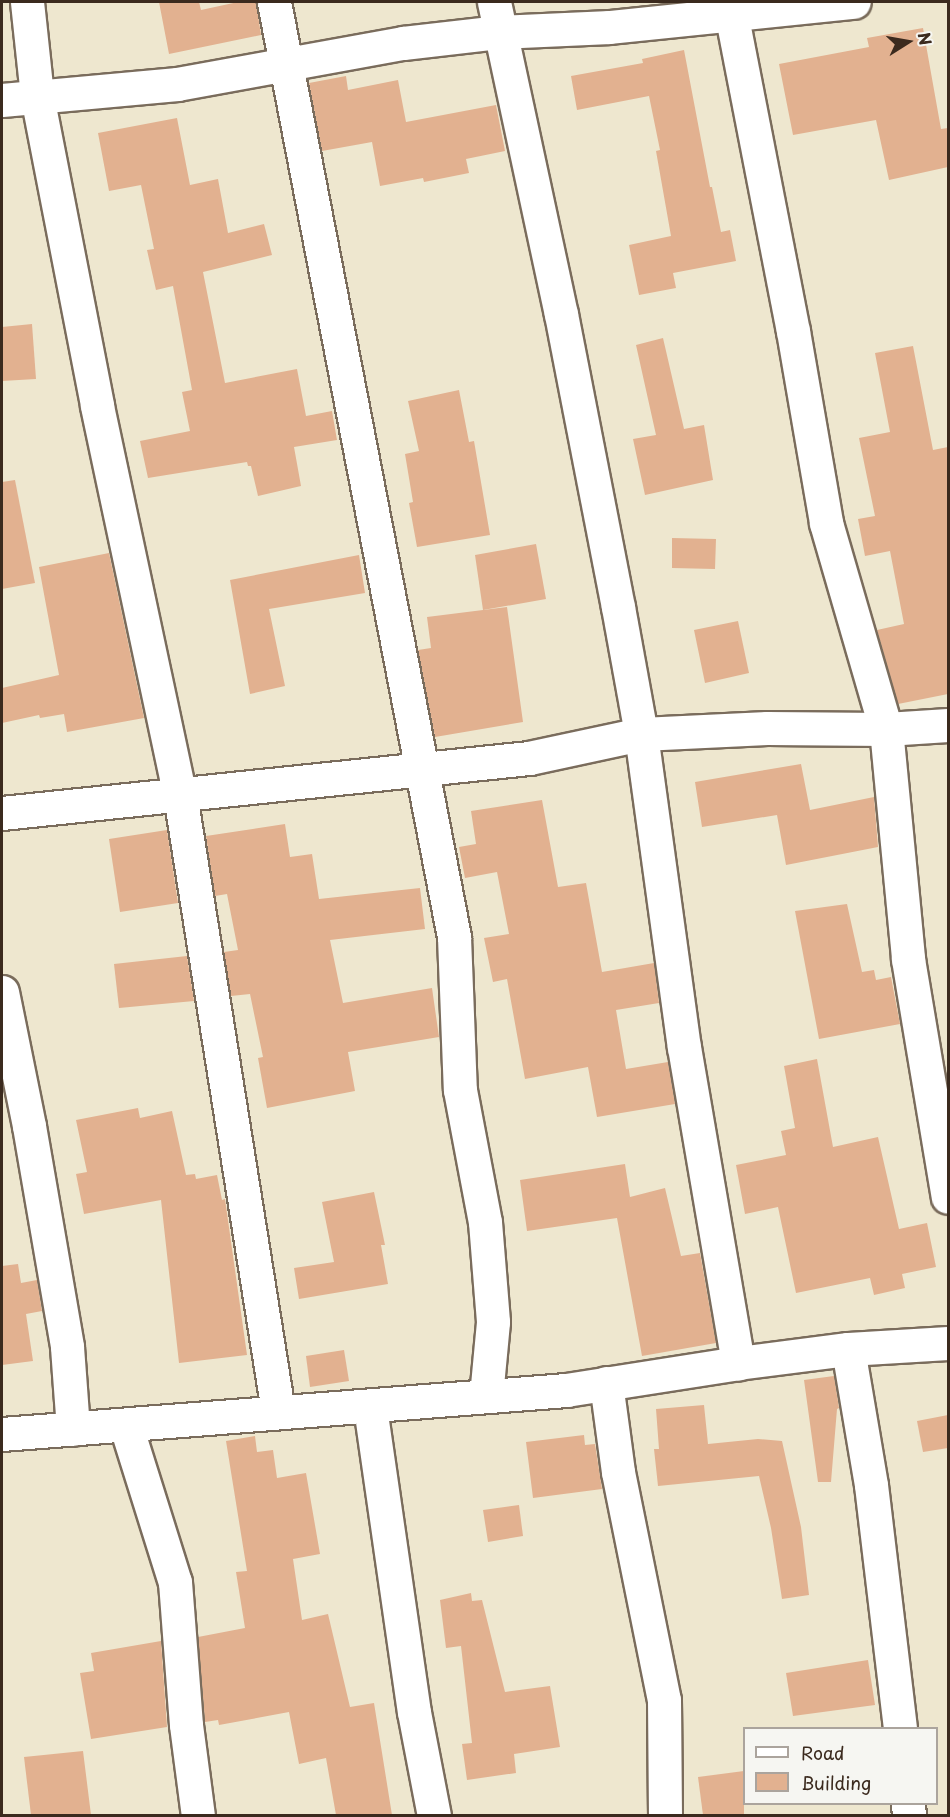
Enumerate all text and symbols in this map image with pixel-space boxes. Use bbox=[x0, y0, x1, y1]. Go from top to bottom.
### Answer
north arrow bbox=[878, 12, 938, 72]
text: N bbox=[913, 30, 939, 47]
legend bbox=[743, 1727, 938, 1805]
text: Road bbox=[801, 1739, 845, 1766]
text: Building bbox=[801, 1769, 871, 1796]

